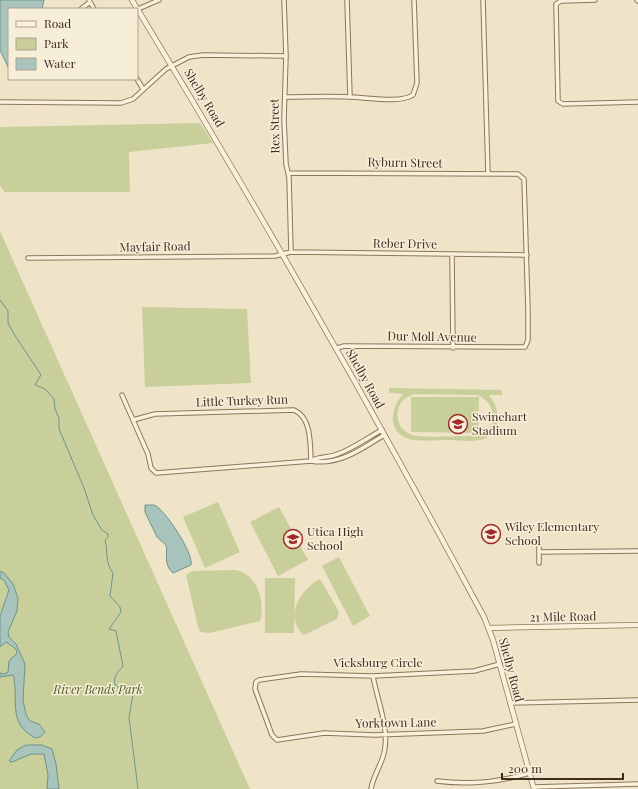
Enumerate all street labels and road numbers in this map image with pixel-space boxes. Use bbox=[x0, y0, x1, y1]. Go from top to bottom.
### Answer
street label: Shelby Road bbox=[181, 65, 229, 130]
street label: Rex Street bbox=[266, 98, 282, 154]
street label: Ryburn Street bbox=[367, 153, 443, 171]
street label: Reber Drive bbox=[373, 234, 437, 252]
street label: Mayfair Road bbox=[119, 237, 191, 255]
street label: Dur Moll Avenue bbox=[387, 327, 477, 345]
street label: Shelby Road bbox=[343, 346, 389, 411]
street label: Little Turkey Run bbox=[196, 390, 288, 410]
street label: 21 Mile Road bbox=[529, 607, 597, 625]
street label: Shelby Road bbox=[496, 636, 528, 704]
street label: Vicksburg Circle bbox=[332, 654, 423, 670]
street label: Yorktown Lane bbox=[354, 713, 437, 731]

